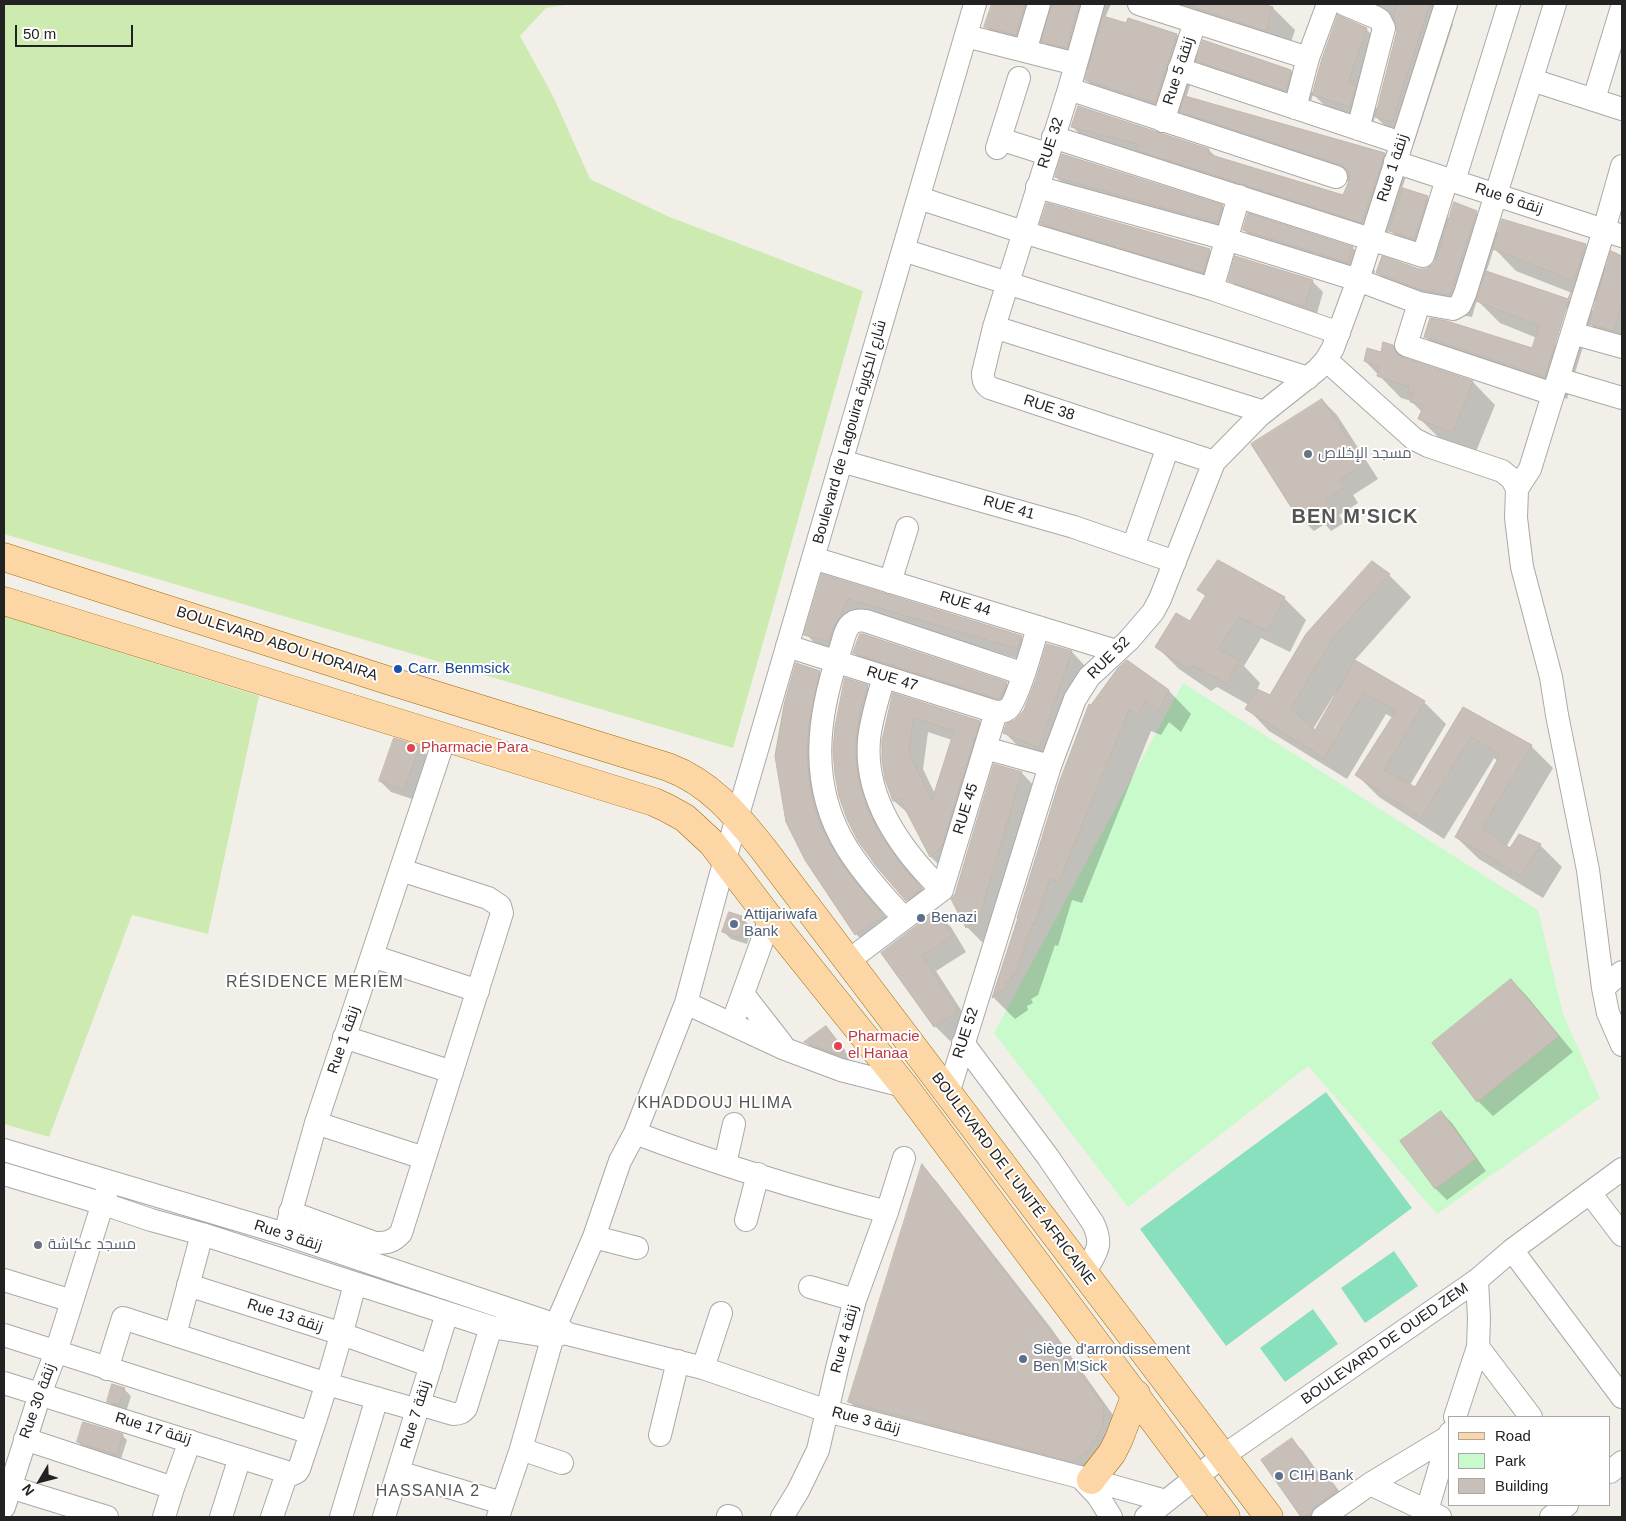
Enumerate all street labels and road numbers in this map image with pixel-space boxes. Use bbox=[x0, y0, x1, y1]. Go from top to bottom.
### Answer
street label: Rue 5 زنقة bbox=[1160, 35, 1198, 107]
street label: RUE 32 bbox=[1034, 115, 1068, 171]
street label: Rue 1 زنقة bbox=[1374, 132, 1412, 204]
street label: Rue 6 زنقة bbox=[1473, 180, 1545, 218]
street label: Boulevard de Lagouira شارع الكويرة bbox=[809, 318, 891, 546]
street label: RUE 38 bbox=[1021, 391, 1077, 425]
street label: RUE 41 bbox=[981, 492, 1037, 524]
street label: RUE 44 bbox=[937, 588, 993, 620]
street label: BOULEVARD ABOU HORAIRA bbox=[174, 603, 380, 685]
street label: RUE 52 bbox=[1084, 633, 1134, 683]
street label: RUE 47 bbox=[864, 663, 920, 695]
street label: RUE 45 bbox=[950, 781, 982, 837]
street label: Rue 1 زنقة bbox=[324, 1004, 364, 1076]
street label: RUE 52 bbox=[949, 1005, 983, 1061]
street label: BOULEVARD DE L'UNITÉ AFRICAINE bbox=[927, 1069, 1099, 1289]
street label: Rue 3 زنقة bbox=[252, 1217, 324, 1255]
street label: BOULEVARD DE OUED ZEM bbox=[1298, 1279, 1472, 1409]
street label: Rue 13 زنقة bbox=[245, 1295, 325, 1337]
street label: Rue 4 زنقة bbox=[827, 1303, 863, 1375]
street label: Rue 30 زنقة bbox=[16, 1361, 60, 1441]
street label: Rue 7 زنقة bbox=[397, 1379, 435, 1451]
street label: Rue 3 زنقة bbox=[830, 1403, 902, 1439]
street label: Rue 17 زنقة bbox=[113, 1409, 193, 1449]

